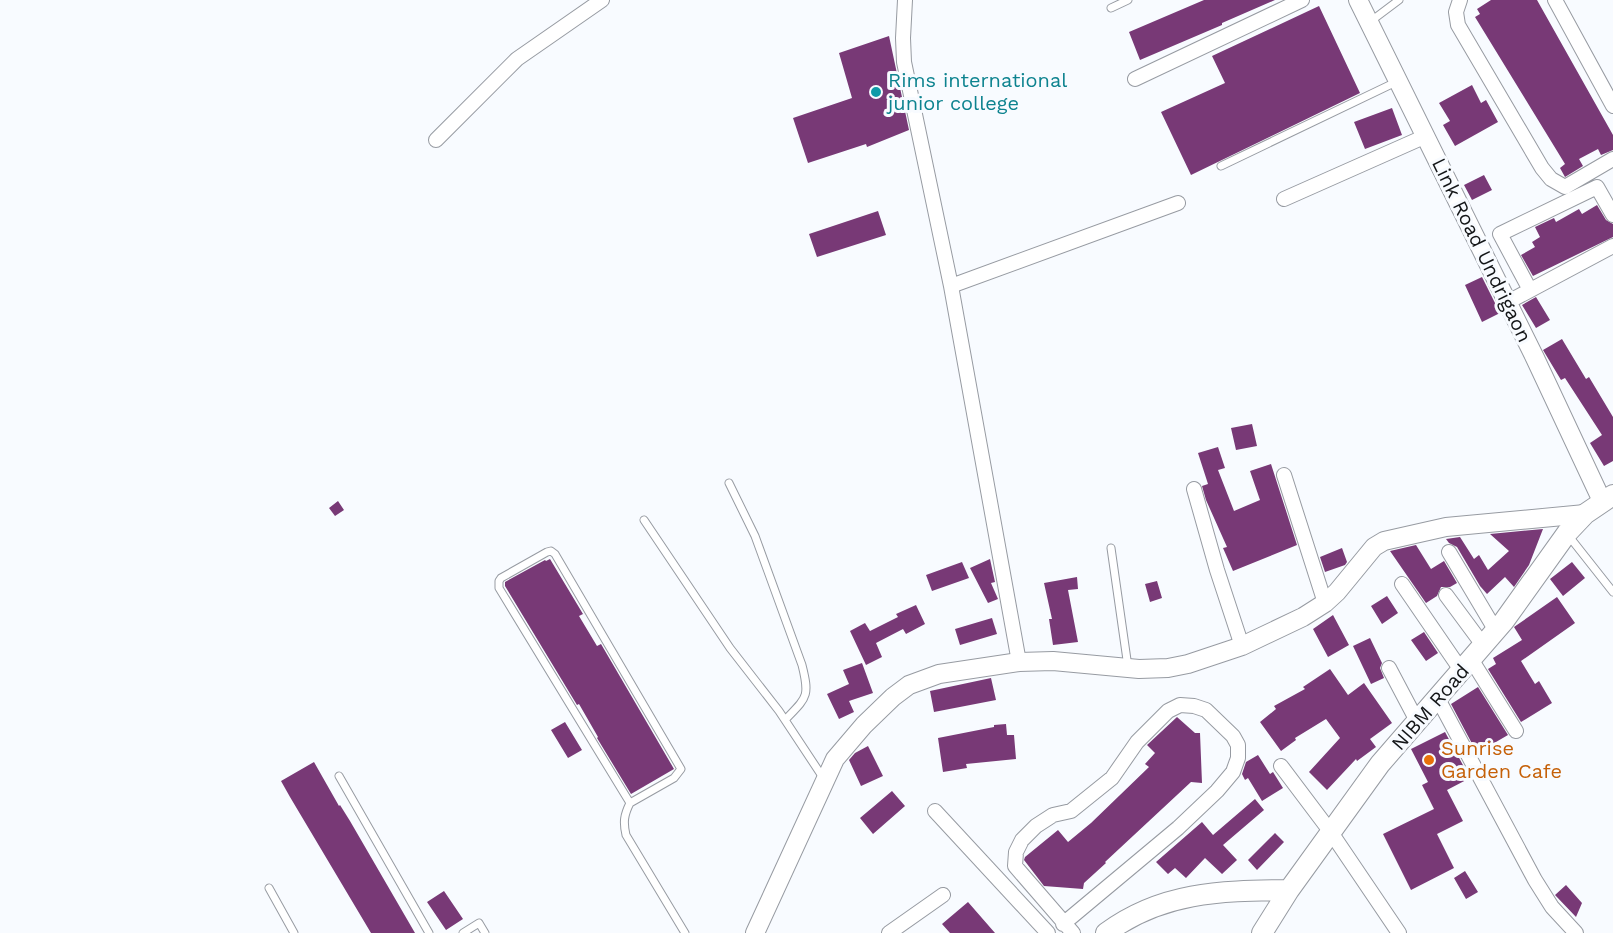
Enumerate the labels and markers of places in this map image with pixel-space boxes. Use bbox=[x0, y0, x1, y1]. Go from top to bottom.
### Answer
place label: Rims international junior college bbox=[886, 68, 1067, 115]
marker: Rims international junior college bbox=[869, 85, 883, 99]
place label: Sunrise Garden Cafe bbox=[1441, 736, 1562, 783]
marker: Sunrise Garden Cafe bbox=[1422, 753, 1436, 767]

